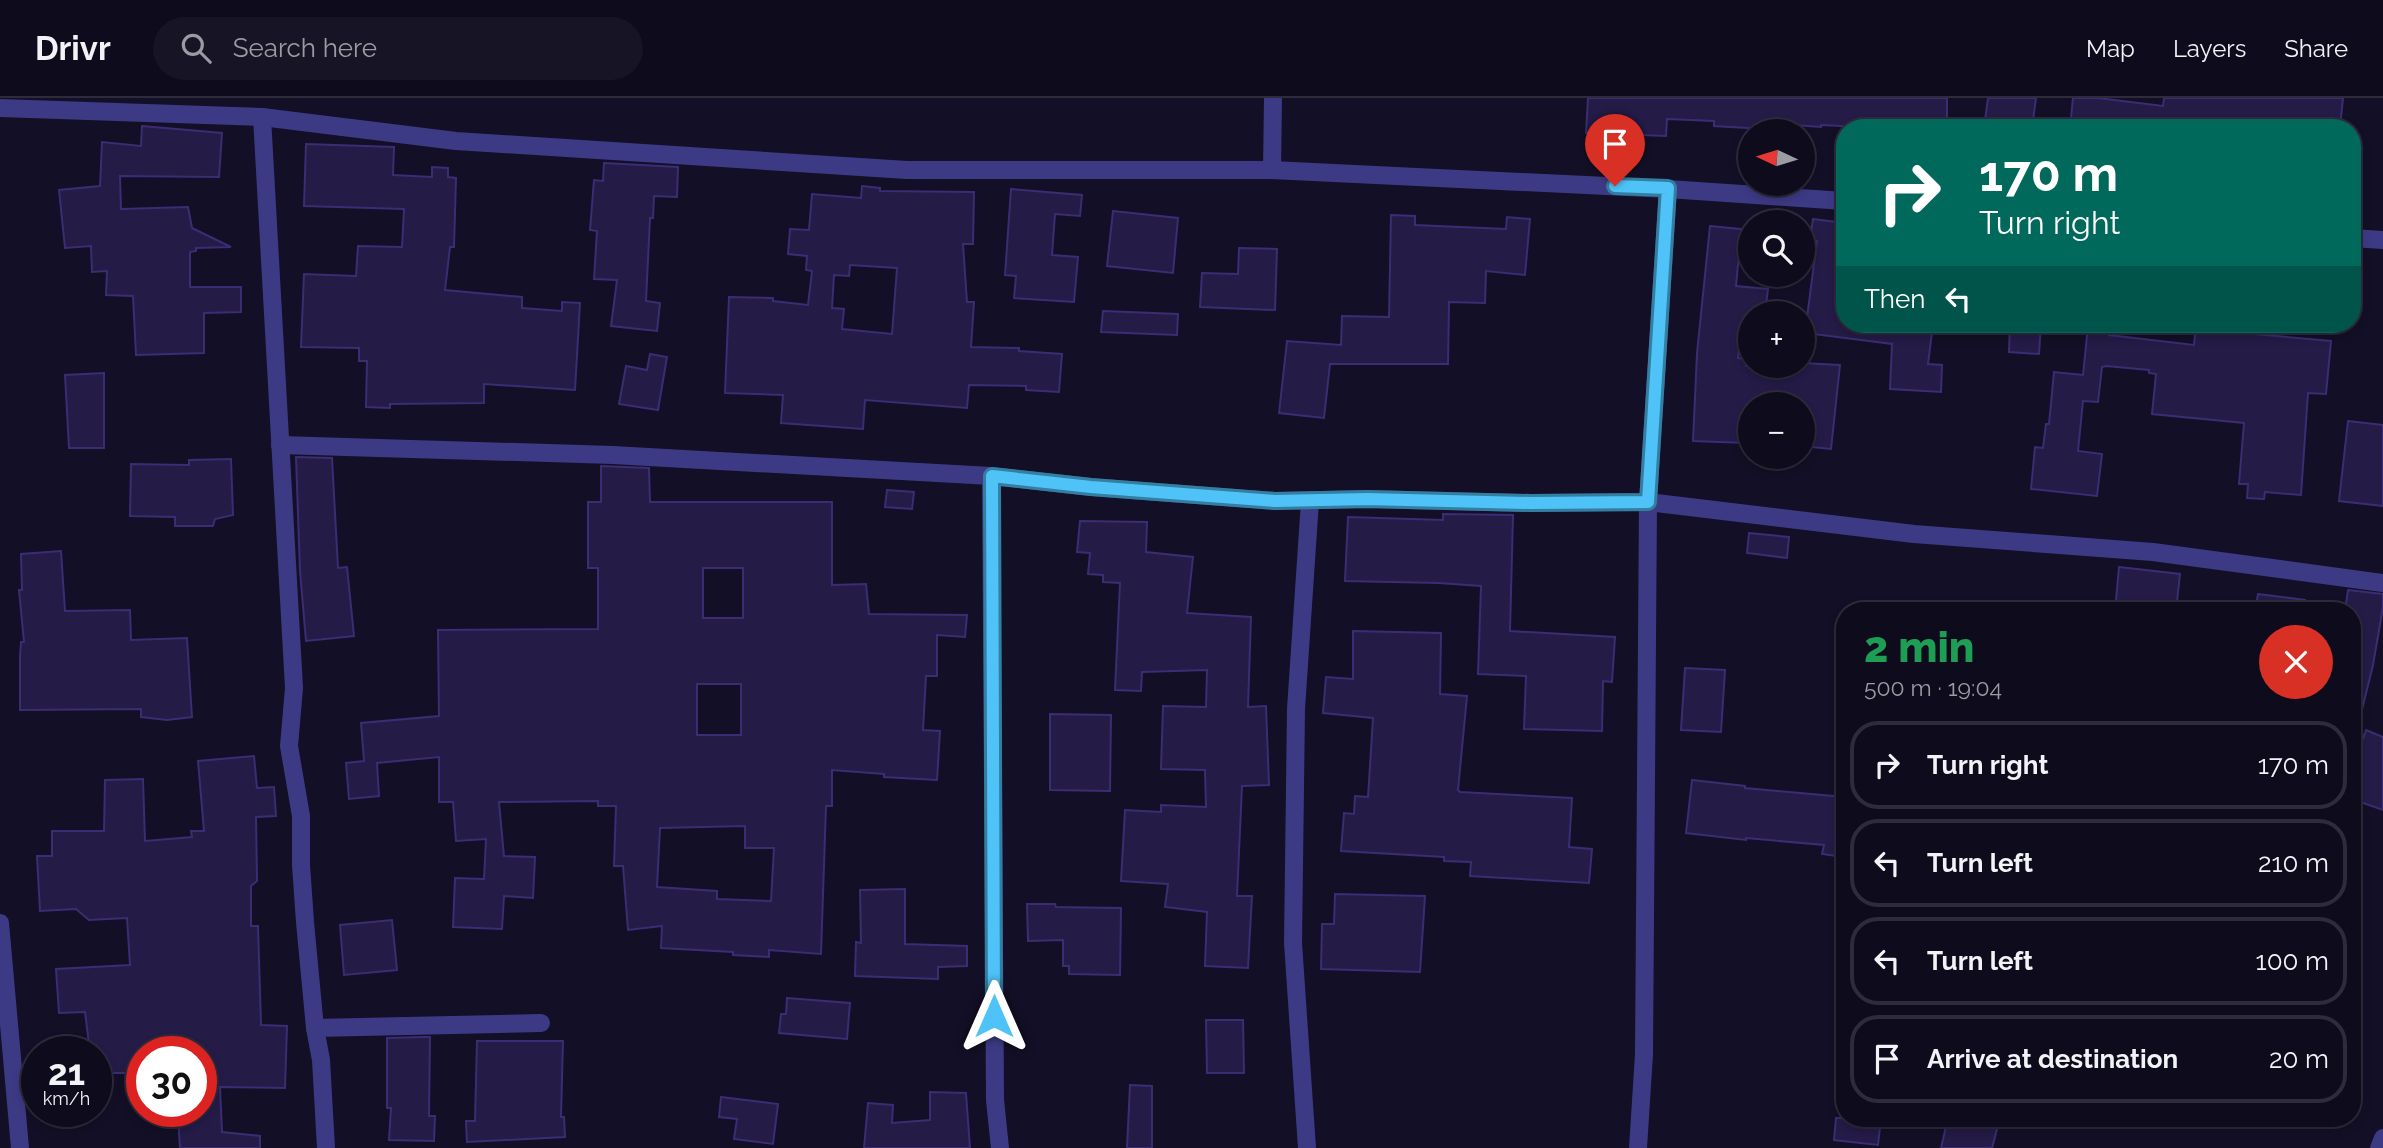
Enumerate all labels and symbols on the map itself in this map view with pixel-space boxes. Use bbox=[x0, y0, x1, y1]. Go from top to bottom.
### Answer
pin bbox=[1585, 114, 1645, 186]
north arrow bbox=[1738, 119, 1815, 196]
position arrow bbox=[957, 979, 1031, 1053]
speed limit sign: 30 bbox=[126, 1036, 217, 1127]

